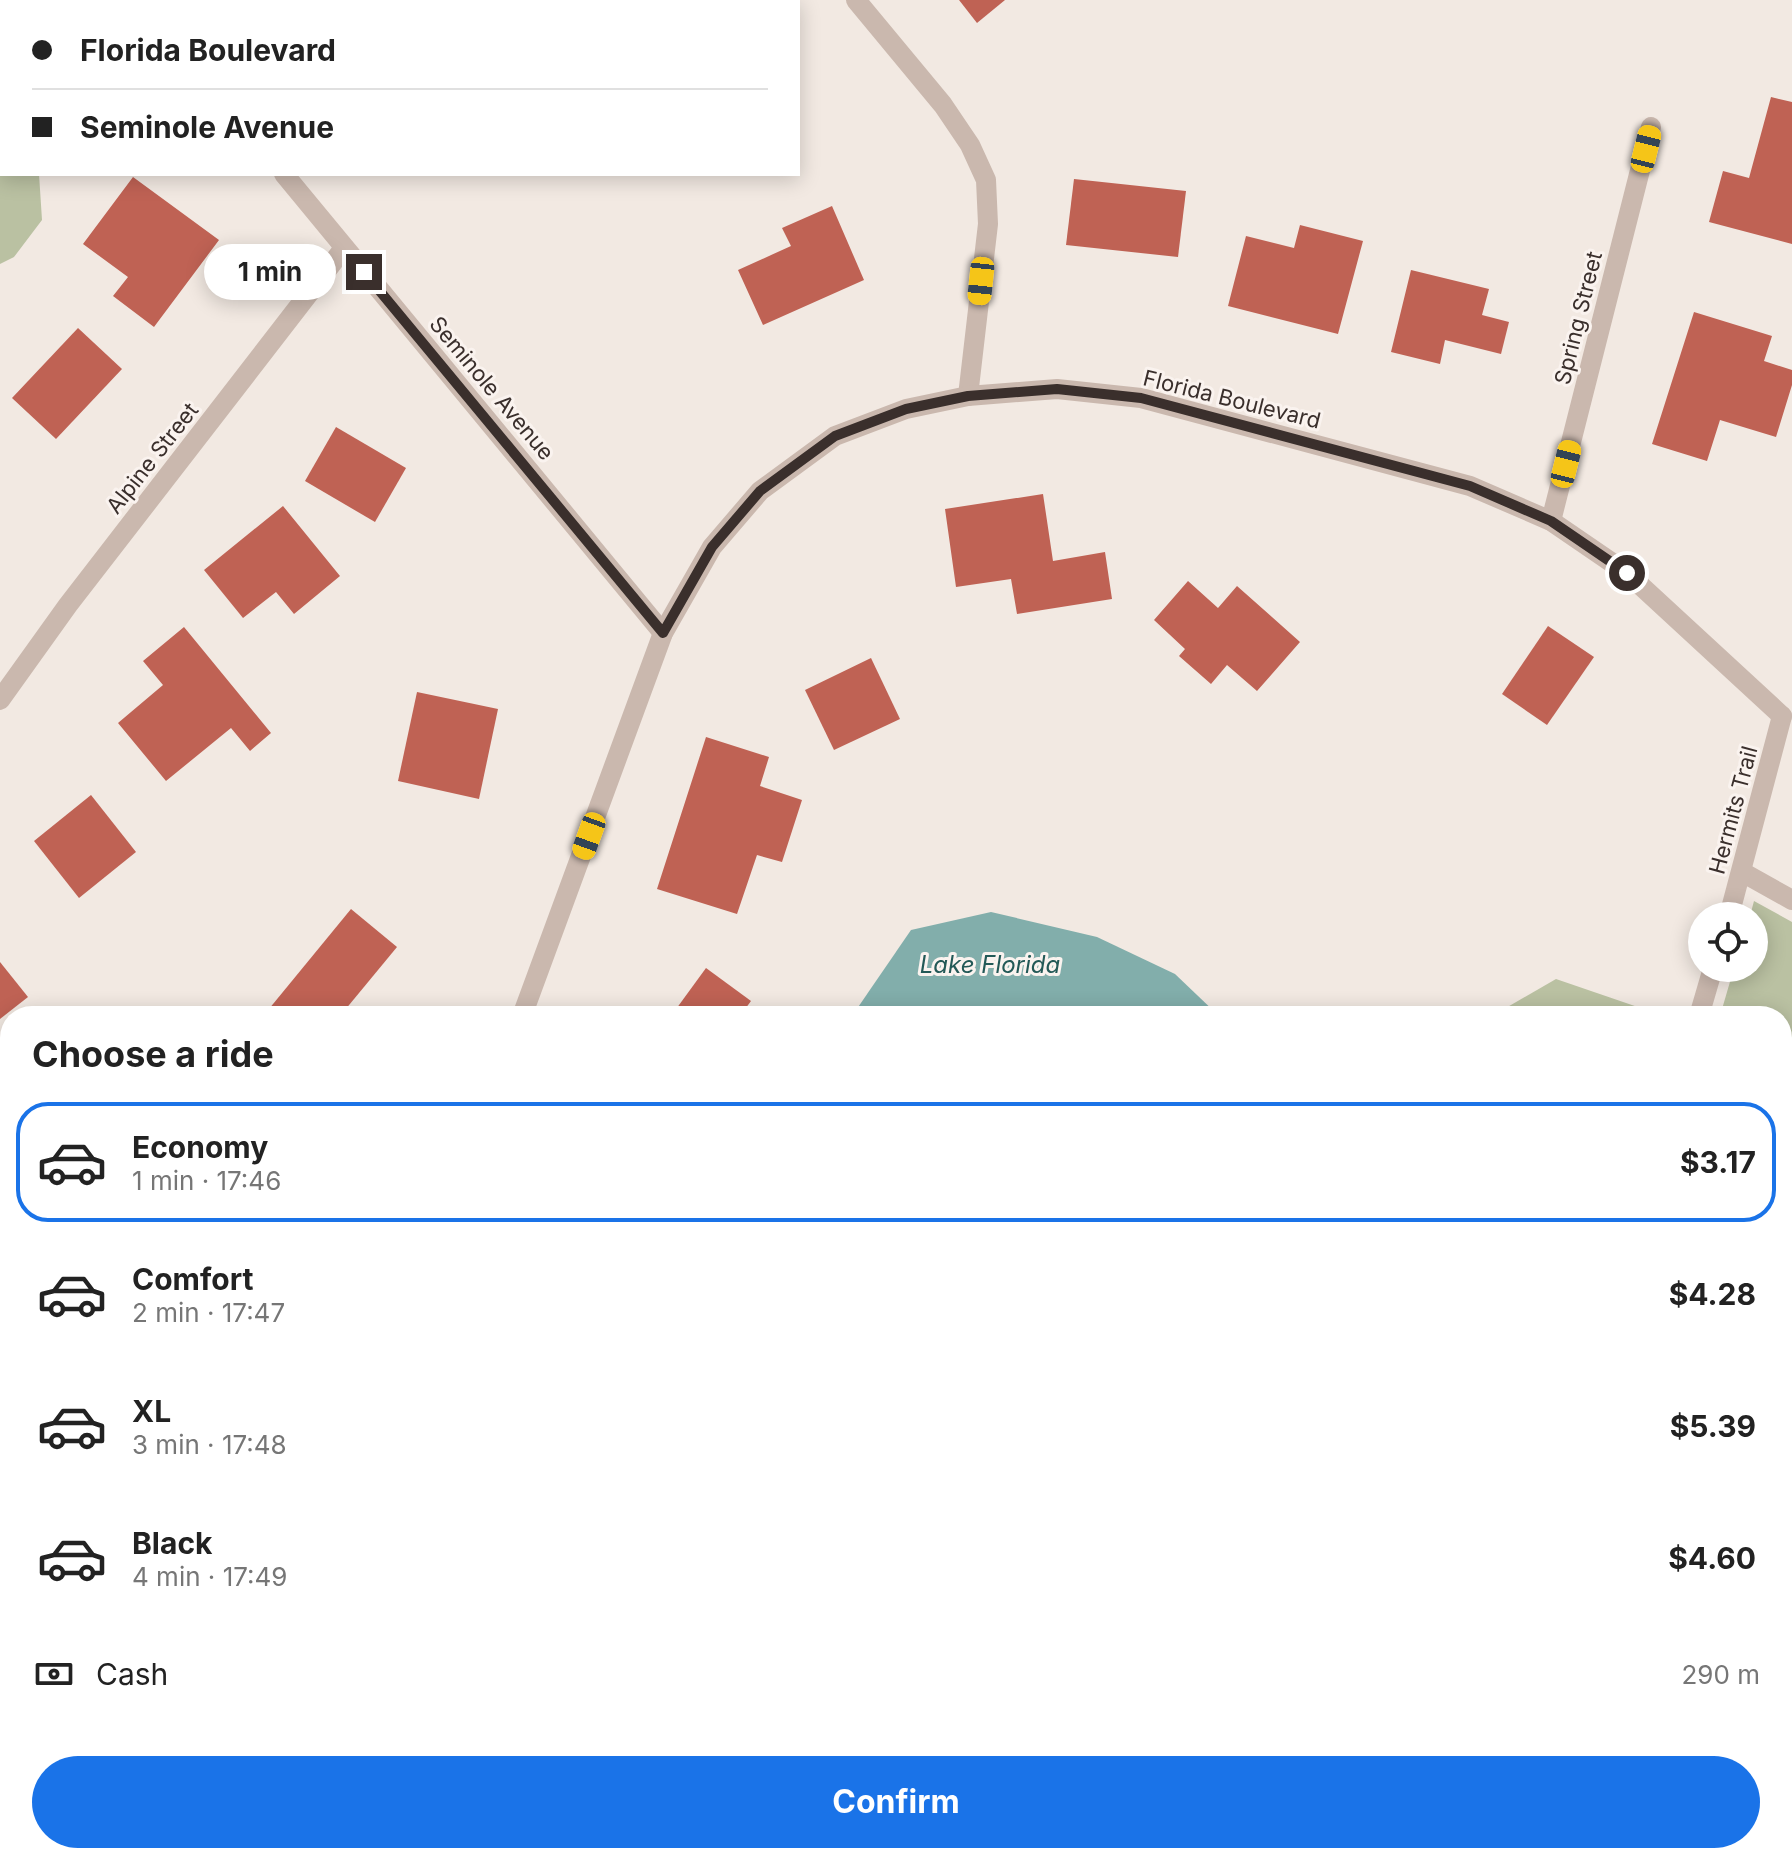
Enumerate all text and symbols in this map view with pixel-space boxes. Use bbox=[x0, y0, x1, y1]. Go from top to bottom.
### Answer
text: Florida Boulevard bbox=[80, 32, 336, 68]
text: Seminole Avenue bbox=[80, 109, 334, 145]
car bbox=[1629, 123, 1663, 175]
callout: 1 min bbox=[204, 244, 336, 300]
street label: Spring Street bbox=[1549, 249, 1607, 387]
route end bbox=[346, 254, 382, 290]
text: 1 min bbox=[238, 256, 302, 287]
car bbox=[967, 256, 995, 306]
street label: Seminole Avenue bbox=[424, 311, 560, 465]
street label: Florida Boulevard bbox=[1141, 364, 1323, 434]
street label: Alpine Street bbox=[101, 397, 203, 519]
car bbox=[1549, 438, 1583, 490]
route start bbox=[1609, 555, 1645, 591]
street label: Hermits Trail bbox=[1703, 743, 1763, 877]
car bbox=[570, 809, 608, 863]
map controls bbox=[1688, 902, 1768, 982]
button: locate bbox=[1688, 902, 1768, 982]
water label: Lake Florida bbox=[920, 950, 1060, 979]
text: Choose a ride bbox=[32, 1032, 274, 1076]
icon: car bbox=[36, 1126, 108, 1198]
text: Economy bbox=[132, 1129, 268, 1165]
text: $3.17 bbox=[1680, 1144, 1756, 1180]
text: 1 min · 17:46 bbox=[132, 1165, 281, 1196]
icon: car bbox=[36, 1258, 108, 1330]
text: Comfort bbox=[132, 1261, 253, 1297]
text: $4.28 bbox=[1669, 1276, 1756, 1312]
text: 2 min · 17:47 bbox=[132, 1297, 285, 1328]
icon: car bbox=[36, 1390, 108, 1462]
text: XL bbox=[132, 1393, 171, 1429]
text: $5.39 bbox=[1670, 1408, 1756, 1444]
text: 3 min · 17:48 bbox=[132, 1429, 287, 1460]
icon: car bbox=[36, 1522, 108, 1594]
text: Black bbox=[132, 1525, 212, 1561]
text: $4.60 bbox=[1668, 1540, 1756, 1576]
text: 4 min · 17:49 bbox=[132, 1561, 287, 1592]
icon: cash bbox=[32, 1652, 76, 1696]
text: Cash bbox=[96, 1656, 168, 1692]
text: 290 m bbox=[1682, 1659, 1760, 1690]
button: Confirm bbox=[32, 1756, 1760, 1848]

